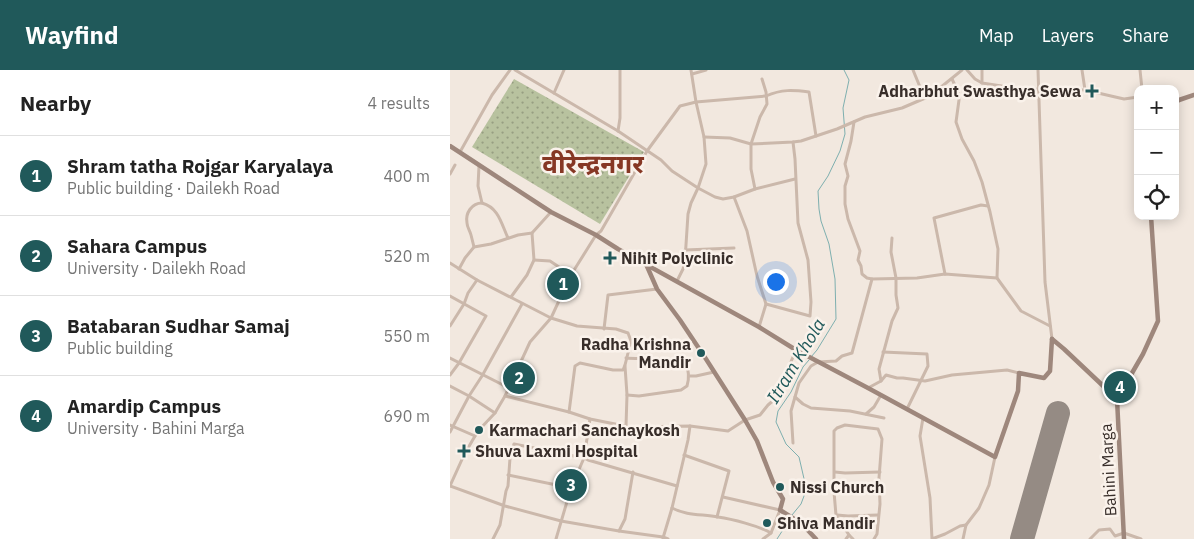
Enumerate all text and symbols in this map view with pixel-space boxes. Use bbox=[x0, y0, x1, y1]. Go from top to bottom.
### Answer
text: Wayfind bbox=[25, 19, 118, 51]
text: Map bbox=[979, 24, 1014, 47]
text: Layers bbox=[1042, 24, 1094, 47]
text: Share bbox=[1122, 24, 1169, 47]
place label: Adharbhut Swasthya Sewa bbox=[878, 81, 1081, 101]
marker: Adharbhut Swasthya Sewa bbox=[1085, 84, 1099, 98]
map controls bbox=[1134, 85, 1179, 220]
button: + bbox=[1134, 85, 1179, 130]
text: Nearby bbox=[20, 89, 91, 117]
text: 4 results bbox=[367, 93, 430, 113]
button: − bbox=[1134, 130, 1179, 175]
district label: वीरेन्द्रनगर bbox=[542, 146, 644, 180]
text: Shram tatha Rojgar Karyalaya bbox=[67, 154, 333, 178]
text: 1 bbox=[31, 166, 41, 186]
text: 400 m bbox=[383, 166, 430, 186]
button: locate bbox=[1134, 175, 1179, 220]
text: Public building · Dailekh Road bbox=[67, 178, 280, 198]
text: Sahara Campus bbox=[67, 234, 207, 258]
text: 2 bbox=[31, 246, 41, 266]
text: 520 m bbox=[383, 246, 430, 266]
place label: Nihit Polyclinic bbox=[621, 248, 734, 268]
marker: Nihit Polyclinic bbox=[603, 251, 617, 265]
text: University · Dailekh Road bbox=[67, 258, 246, 278]
pin: 1 bbox=[547, 265, 579, 303]
your location bbox=[763, 269, 789, 295]
text: Batabaran Sudhar Samaj bbox=[67, 314, 290, 338]
water label: Itram Khola bbox=[761, 314, 830, 408]
text: 3 bbox=[31, 326, 41, 346]
text: 550 m bbox=[383, 326, 430, 346]
place label: Radha Krishna Mandir bbox=[581, 334, 692, 372]
text: Public building bbox=[67, 338, 173, 358]
marker: Radha Krishna Mandir bbox=[695, 347, 707, 359]
pin: 2 bbox=[503, 359, 535, 397]
pin: 4 bbox=[1104, 368, 1136, 406]
text: Amardip Campus bbox=[67, 394, 221, 418]
text: 4 bbox=[31, 406, 41, 426]
text: 690 m bbox=[383, 406, 430, 426]
text: University · Bahini Marga bbox=[67, 418, 244, 438]
place label: Karmachari Sanchaykosh bbox=[489, 420, 680, 440]
street label: Bahini Marga bbox=[1096, 423, 1120, 517]
marker: Karmachari Sanchaykosh bbox=[473, 424, 485, 436]
place label: Shuva Laxmi Hospital bbox=[475, 441, 638, 461]
marker: Shuva Laxmi Hospital bbox=[457, 444, 471, 458]
pin: 3 bbox=[555, 466, 587, 504]
place label: Nissi Church bbox=[790, 477, 884, 497]
marker: Nissi Church bbox=[774, 481, 786, 493]
place label: Shiva Mandir bbox=[777, 513, 875, 533]
marker: Shiva Mandir bbox=[761, 517, 773, 529]

